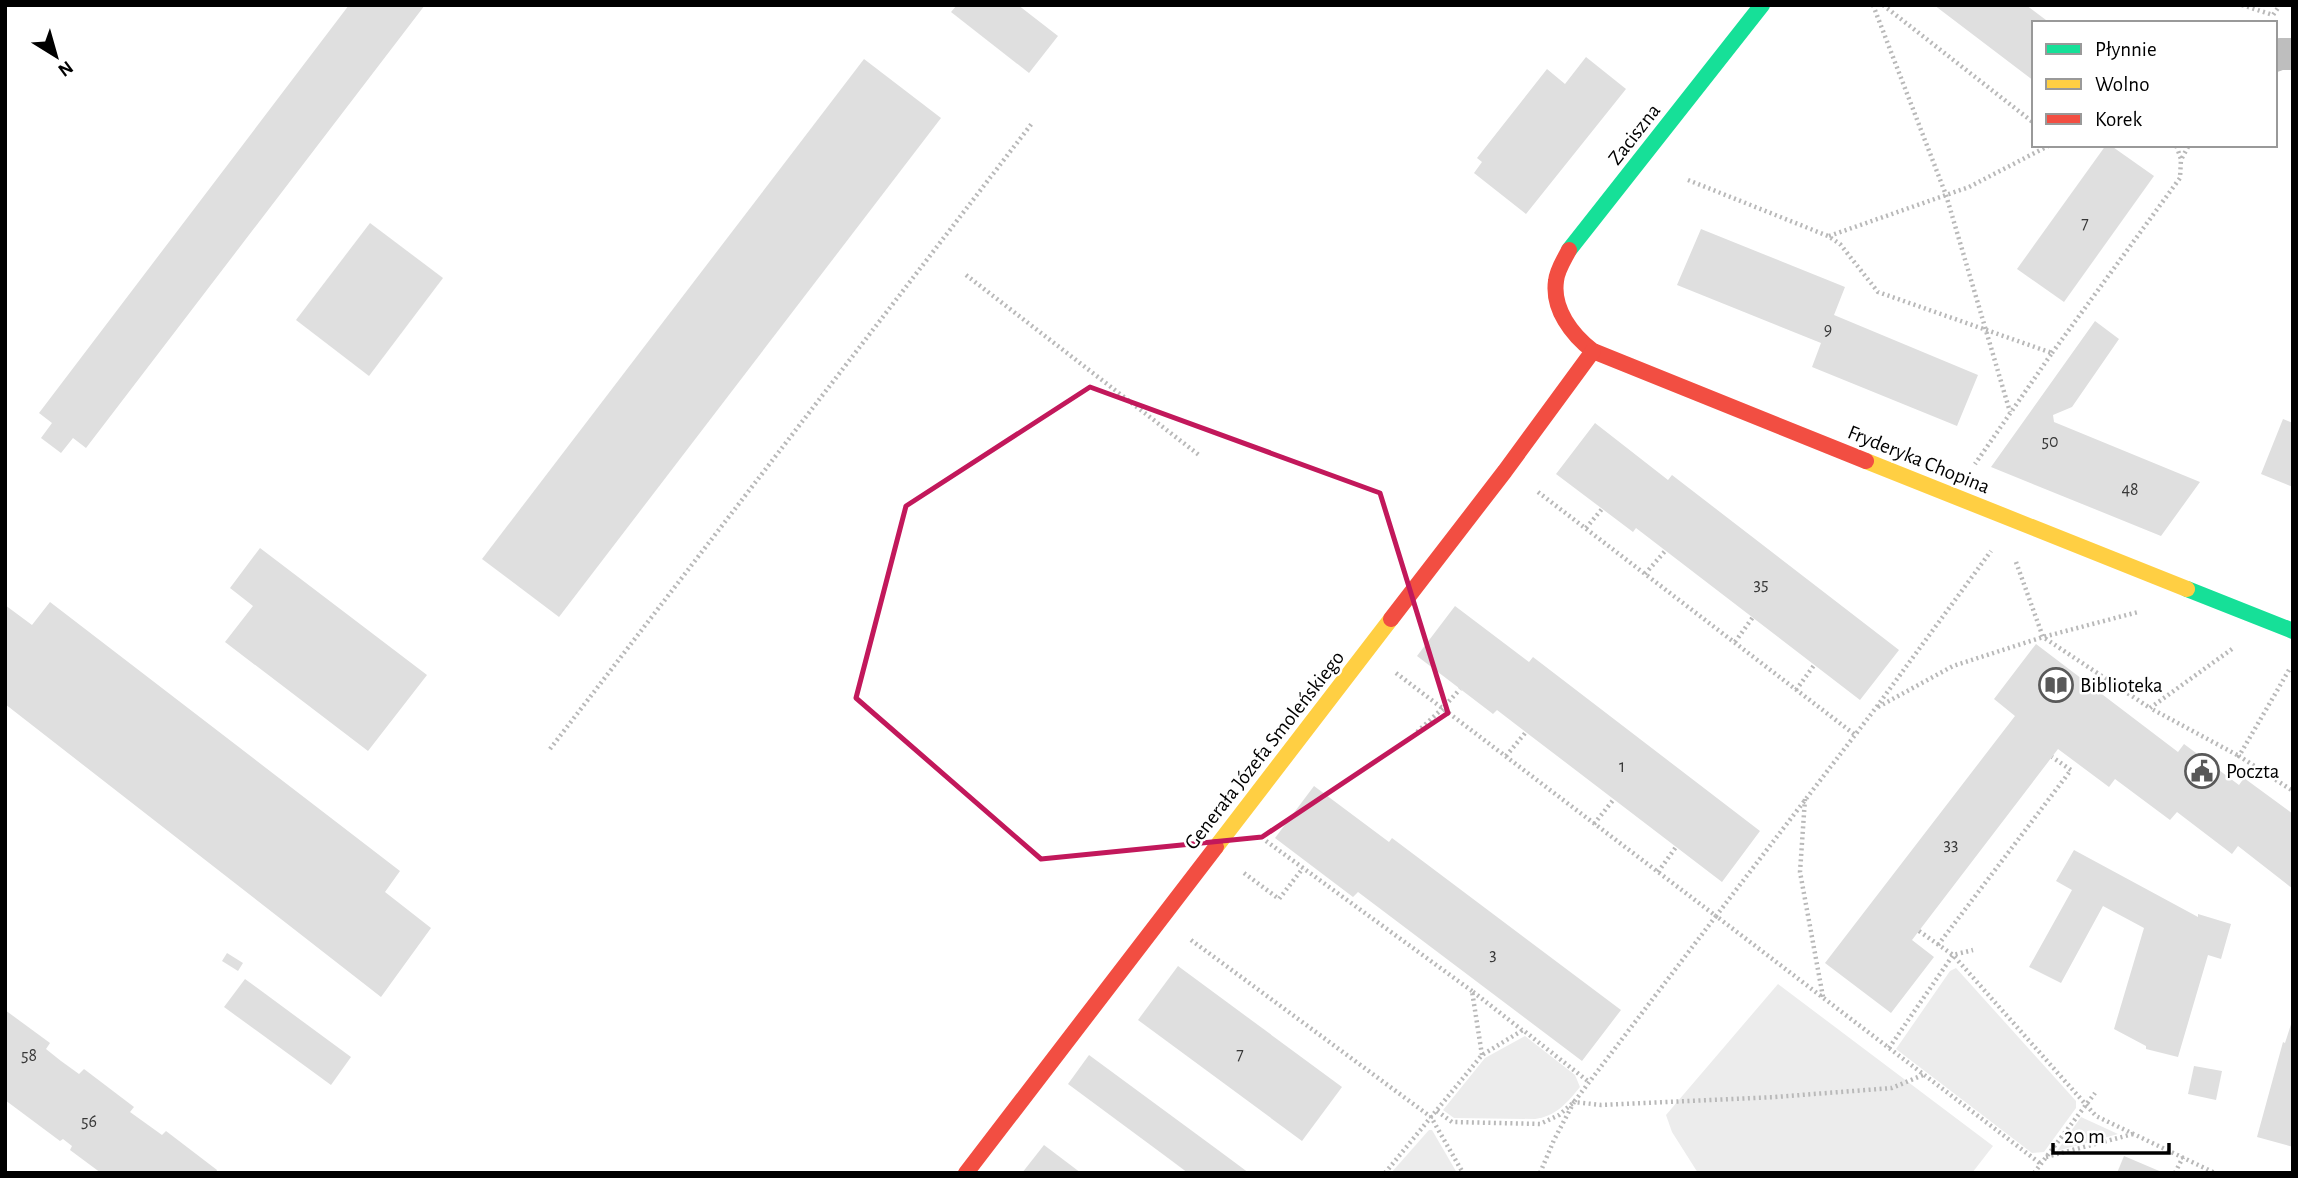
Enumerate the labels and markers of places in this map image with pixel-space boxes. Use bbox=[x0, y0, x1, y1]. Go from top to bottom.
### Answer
library icon: Biblioteka bbox=[2037, 666, 2075, 704]
place label: Biblioteka bbox=[2080, 675, 2163, 696]
public building icon: Poczta bbox=[2183, 752, 2221, 790]
place label: Poczta bbox=[2226, 761, 2280, 782]

